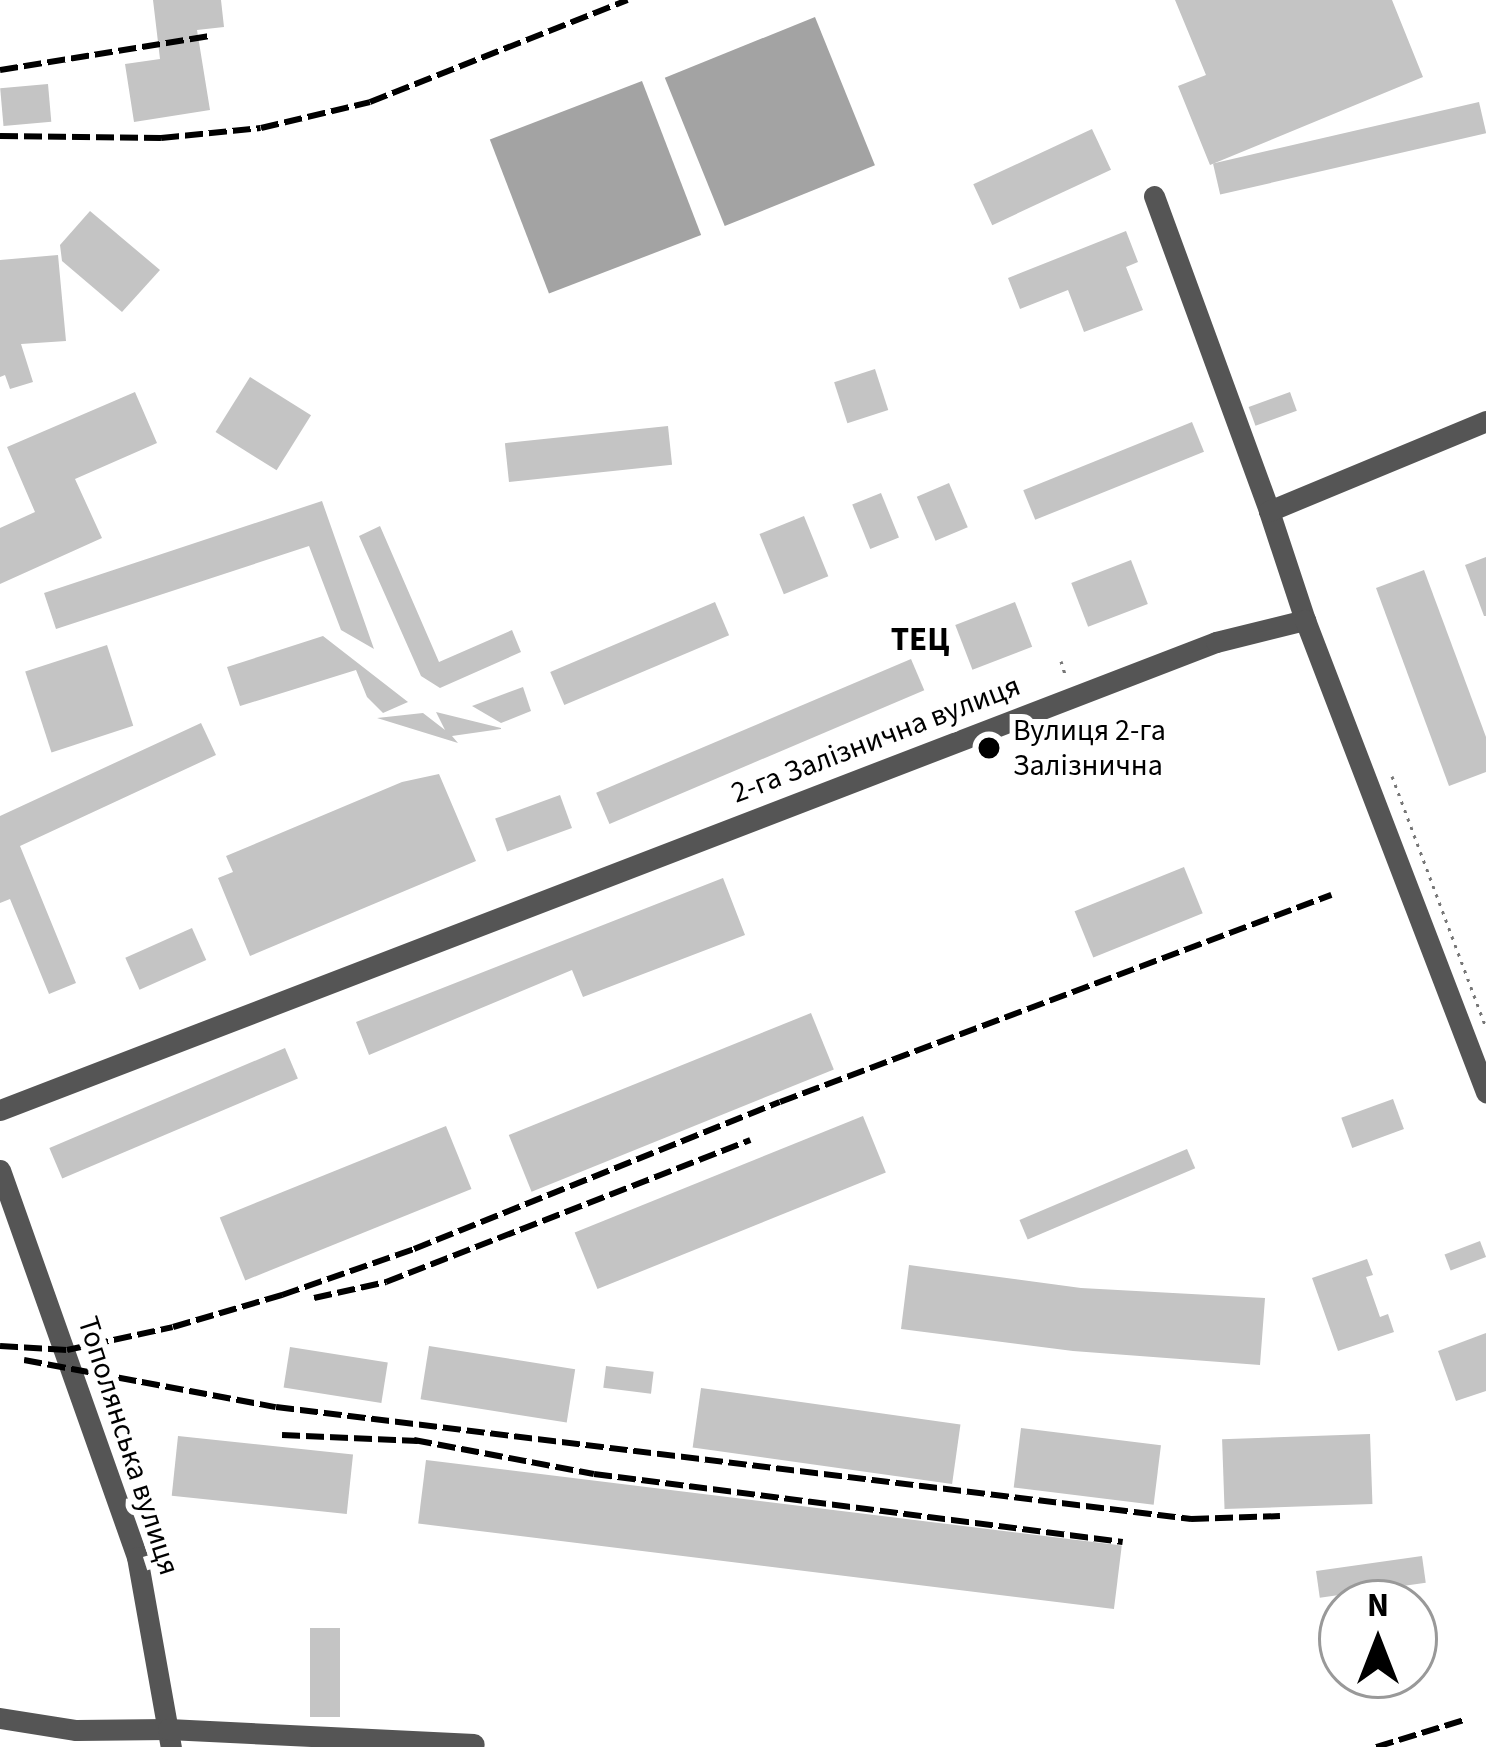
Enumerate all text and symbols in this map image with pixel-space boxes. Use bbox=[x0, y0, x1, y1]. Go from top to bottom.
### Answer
district label: ТЕЦ bbox=[891, 620, 949, 660]
street label: 2-га Залізнична вулиця bbox=[727, 668, 1025, 812]
place label: Вулиця 2-га Залізнична bbox=[1013, 713, 1166, 783]
marker: Вулиця 2-га Залізнична bbox=[976, 735, 1002, 761]
street label: Тополянська вулиця bbox=[69, 1312, 187, 1580]
north arrow bbox=[1318, 1579, 1438, 1699]
text: N bbox=[1367, 1582, 1389, 1629]

